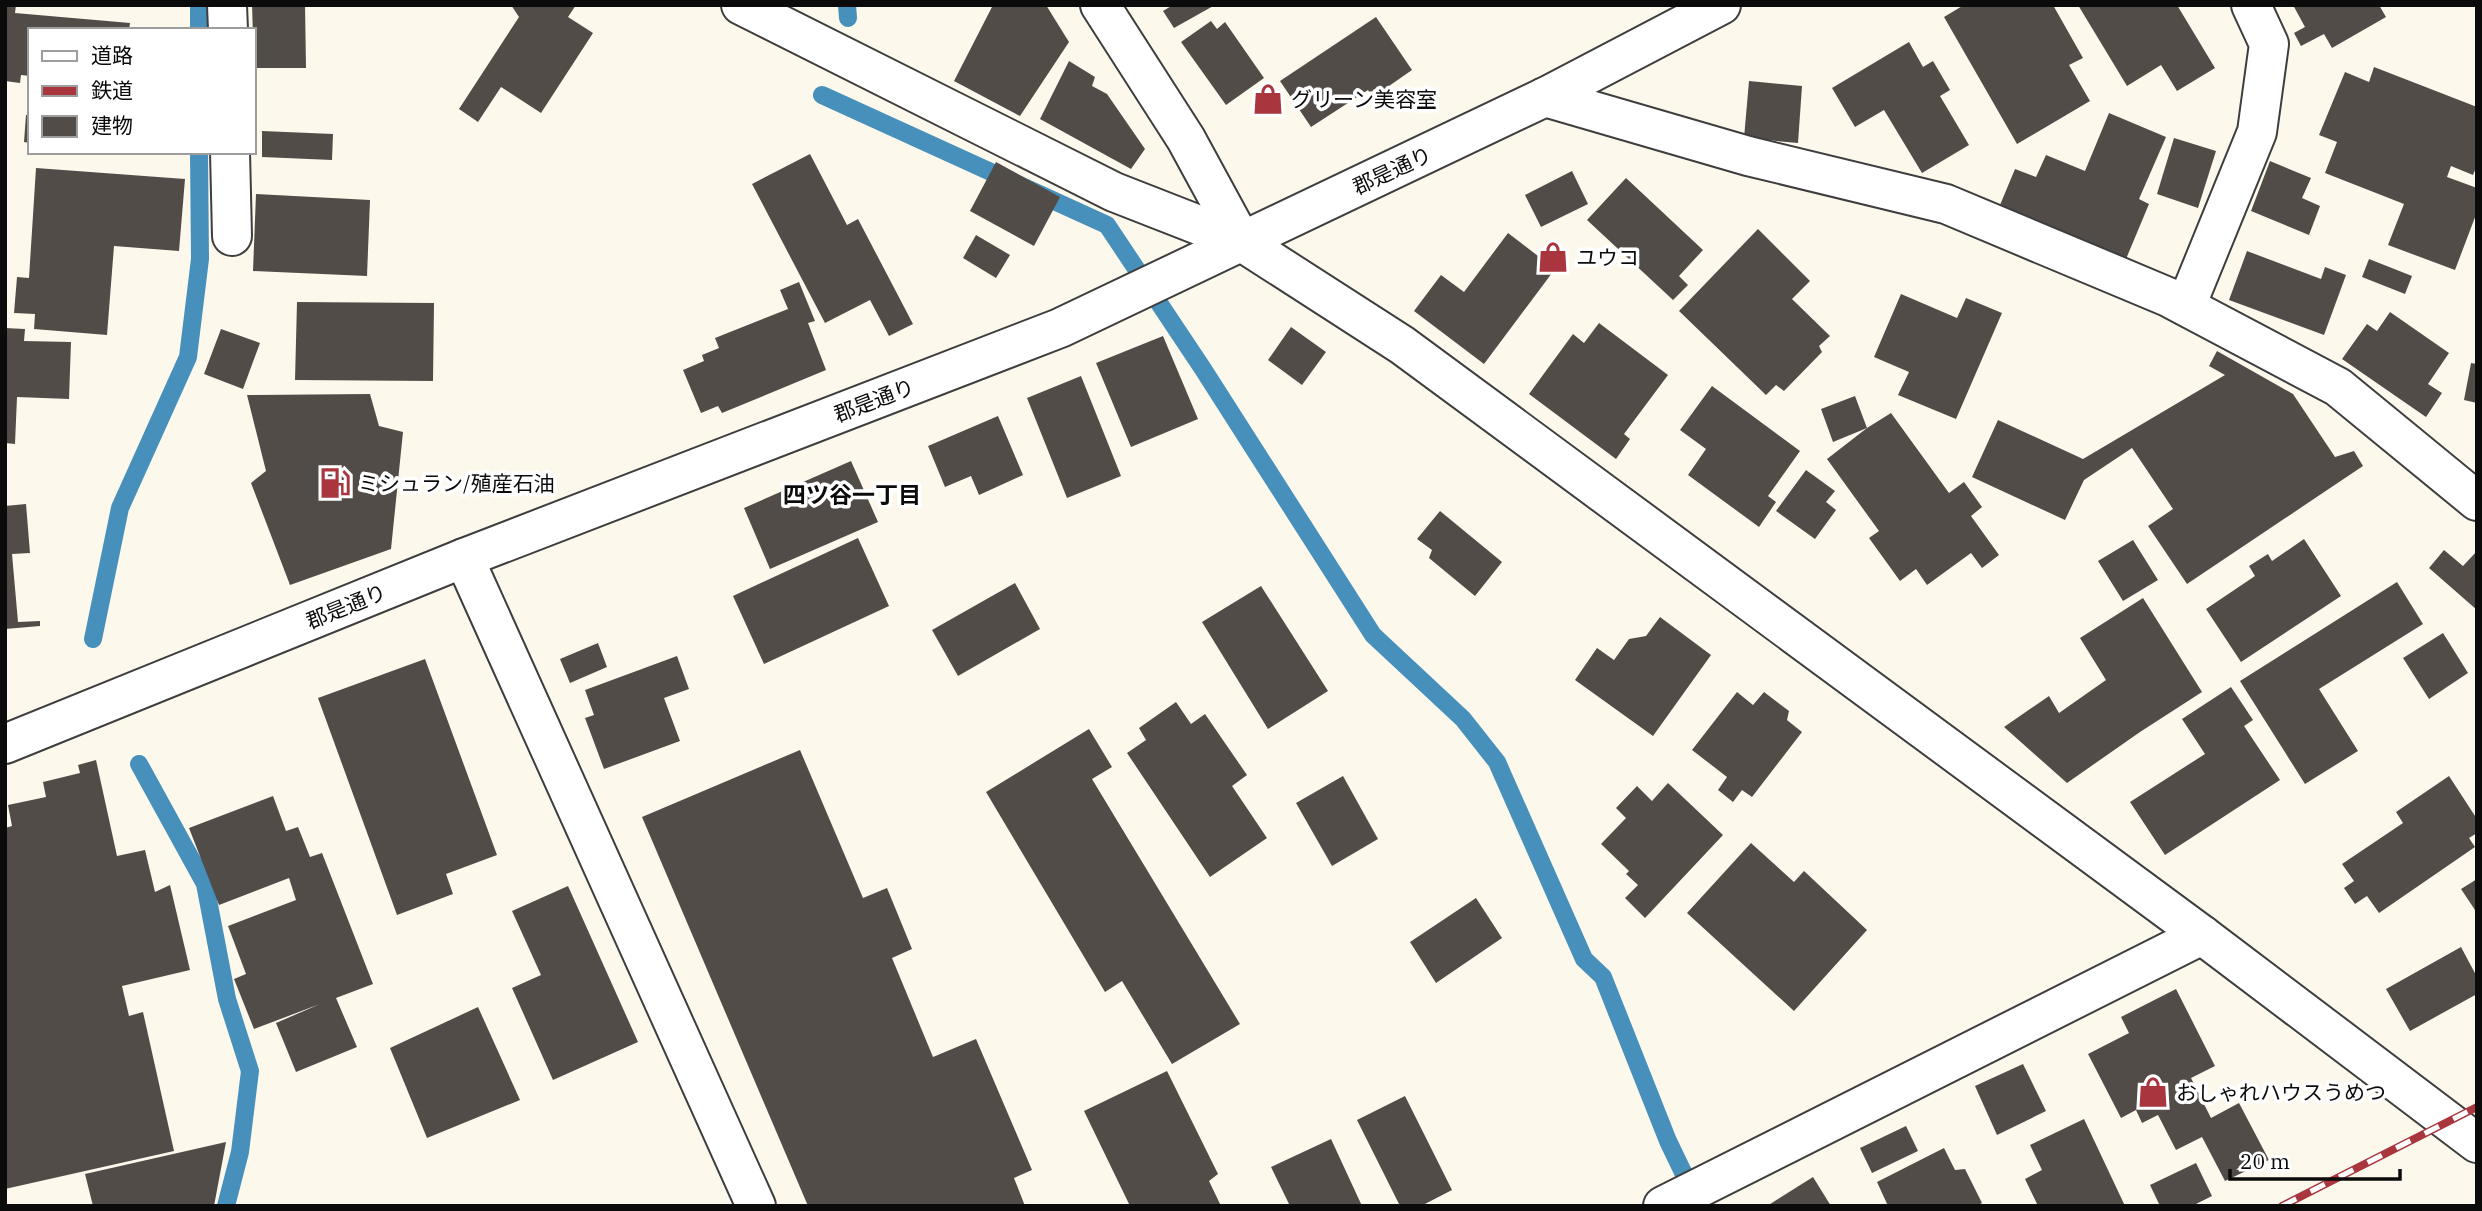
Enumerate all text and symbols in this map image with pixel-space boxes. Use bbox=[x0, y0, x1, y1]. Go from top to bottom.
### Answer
legend bbox=[28, 28, 256, 154]
text: 道路 bbox=[91, 41, 133, 69]
text: 鉄道 bbox=[91, 76, 133, 104]
shop icon: グリーン美容室 bbox=[1251, 82, 1285, 116]
place label: グリーン美容室 bbox=[1291, 85, 1437, 113]
text: 建物 bbox=[91, 111, 133, 139]
street label: 郡是通り bbox=[1348, 140, 1436, 200]
shop icon: ユウコ bbox=[1536, 240, 1570, 274]
place label: ユウコ bbox=[1576, 243, 1639, 271]
street label: 郡是通り bbox=[830, 372, 918, 428]
fuel station icon: ミシュラン/殖産石油 bbox=[318, 466, 352, 500]
place label: ミシュラン/殖産石油 bbox=[358, 469, 555, 497]
district label: 四ツ谷一丁目 bbox=[783, 479, 921, 509]
street label: 郡是通り bbox=[302, 577, 390, 635]
shop icon: おしゃれハウスうめつ bbox=[2136, 1075, 2170, 1109]
place label: おしゃれハウスうめつ bbox=[2176, 1078, 2386, 1106]
scale bar bbox=[2230, 1138, 2400, 1182]
text: 20 m bbox=[2240, 1147, 2290, 1175]

